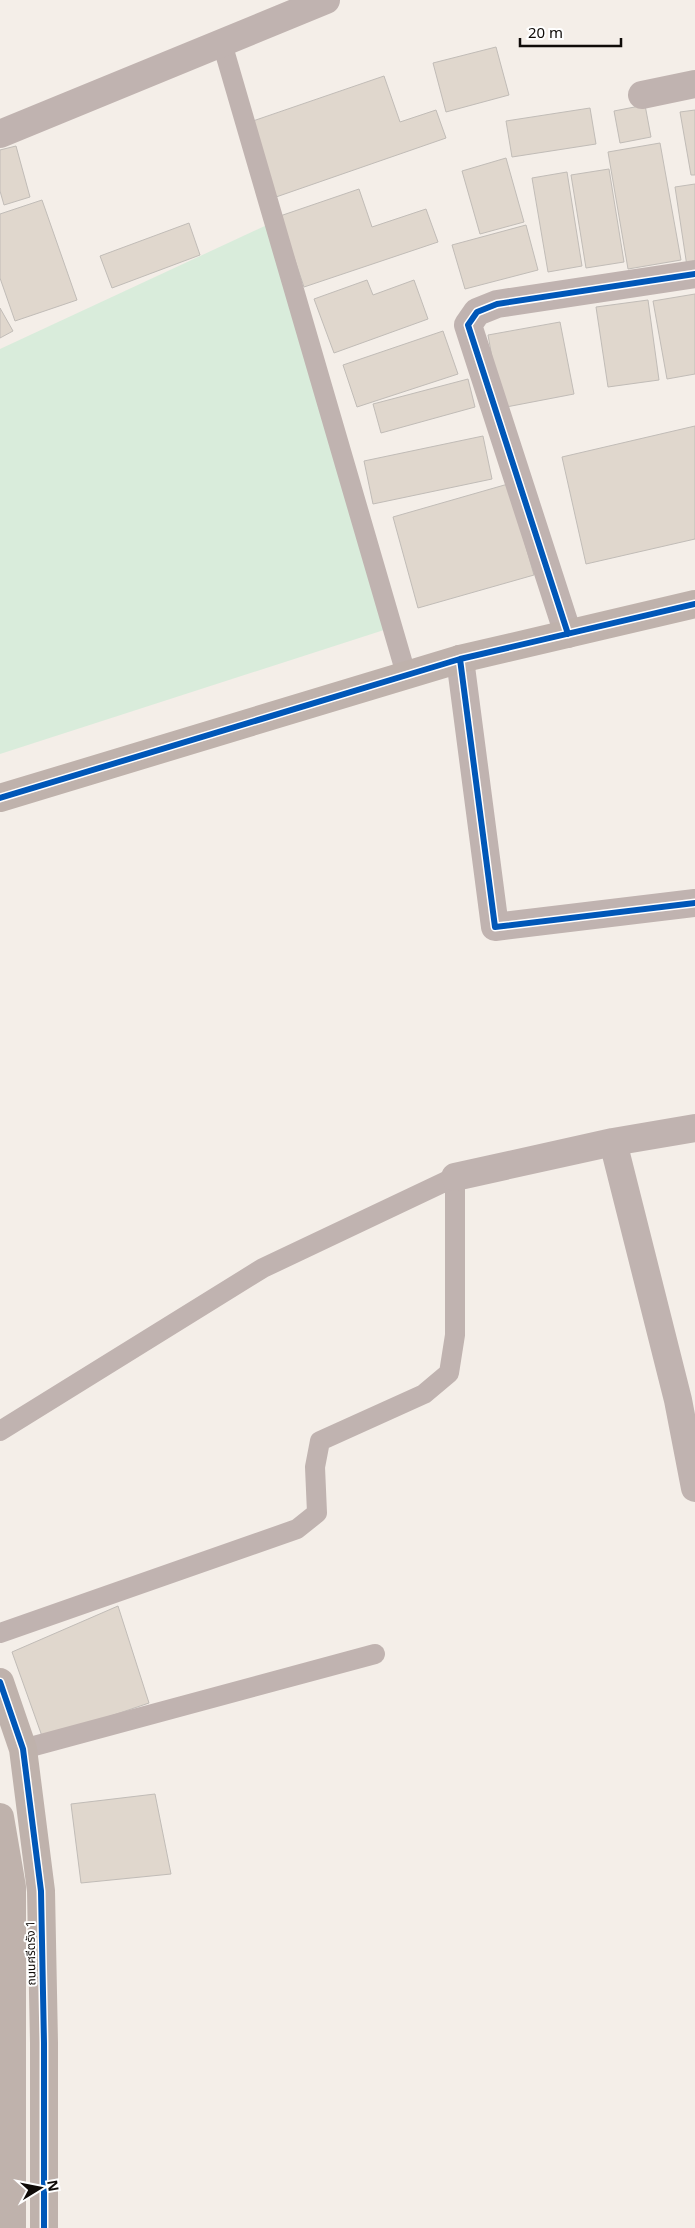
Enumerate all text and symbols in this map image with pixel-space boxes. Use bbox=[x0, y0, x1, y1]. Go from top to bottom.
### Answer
scale bar bbox=[520, 15, 621, 47]
text: 20 m bbox=[528, 22, 563, 42]
street label: ถนนศรีตรัง 1 bbox=[21, 1920, 40, 1986]
north arrow bbox=[15, 2163, 65, 2213]
text: N bbox=[43, 2178, 64, 2193]

